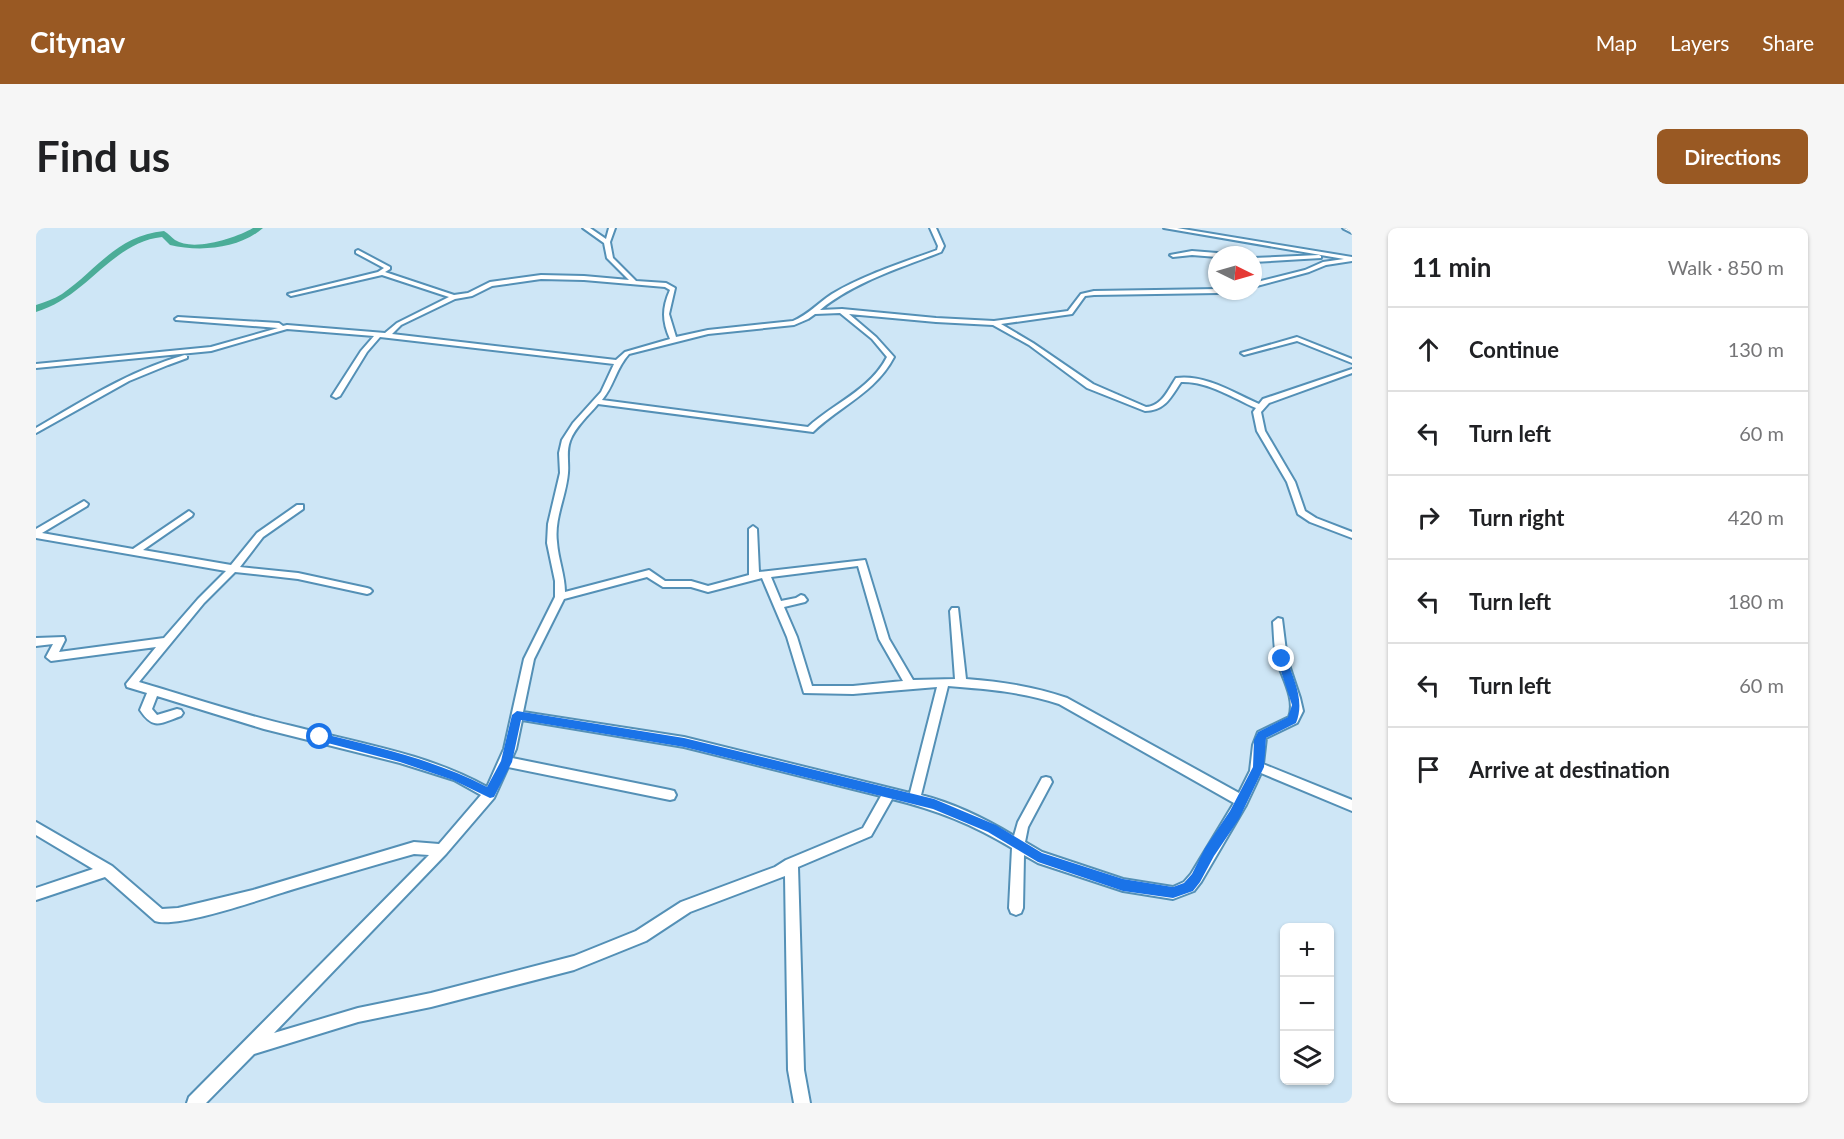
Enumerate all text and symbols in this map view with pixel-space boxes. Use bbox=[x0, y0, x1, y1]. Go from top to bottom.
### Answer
text: Citynav bbox=[30, 25, 125, 59]
text: Map bbox=[1596, 30, 1637, 55]
text: Layers bbox=[1670, 30, 1729, 55]
text: Share bbox=[1762, 30, 1814, 55]
button: Directions bbox=[1657, 129, 1808, 184]
text: Find us bbox=[36, 131, 170, 181]
north arrow bbox=[1208, 246, 1262, 300]
text: 11 min bbox=[1412, 251, 1492, 283]
text: Walk · 850 m bbox=[1668, 255, 1784, 279]
icon: ahead bbox=[1412, 333, 1445, 366]
text: Continue bbox=[1469, 336, 1559, 363]
text: 130 m bbox=[1728, 337, 1784, 361]
icon: left bbox=[1412, 417, 1445, 450]
text: Turn left bbox=[1469, 420, 1551, 447]
text: 60 m bbox=[1739, 421, 1784, 445]
icon: right bbox=[1412, 501, 1445, 534]
text: Turn right bbox=[1469, 504, 1564, 531]
text: 420 m bbox=[1728, 505, 1784, 529]
icon: left bbox=[1412, 585, 1445, 618]
text: Turn left bbox=[1469, 588, 1551, 615]
text: 180 m bbox=[1728, 589, 1784, 613]
route end bbox=[1268, 645, 1294, 671]
icon: left bbox=[1412, 669, 1445, 702]
text: Turn left bbox=[1469, 672, 1551, 699]
text: 60 m bbox=[1739, 673, 1784, 697]
route start bbox=[306, 723, 332, 749]
icon: arrive bbox=[1412, 753, 1445, 786]
text: Arrive at destination bbox=[1469, 756, 1670, 783]
map controls bbox=[1280, 923, 1334, 1085]
button: + bbox=[1280, 923, 1334, 977]
button: − bbox=[1280, 977, 1334, 1031]
button: layers bbox=[1280, 1031, 1334, 1085]

